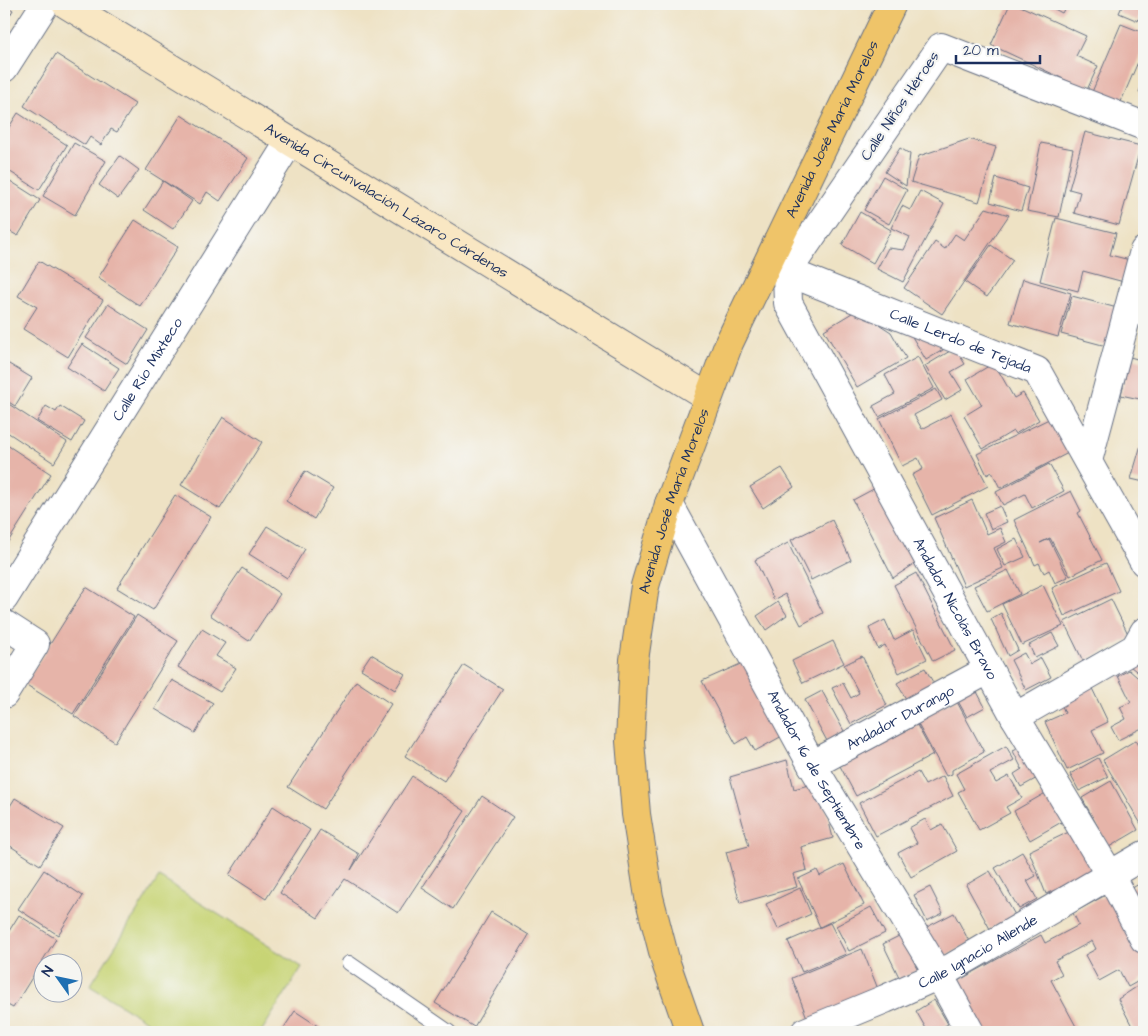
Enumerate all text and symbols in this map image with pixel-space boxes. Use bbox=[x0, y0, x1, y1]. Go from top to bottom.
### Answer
scale bar bbox=[956, 32, 1039, 64]
street label: Avenida José María Morelos bbox=[780, 36, 884, 221]
text: 20 m bbox=[963, 40, 999, 61]
street label: Calle Niños Héroes bbox=[856, 47, 945, 165]
street label: Avenida Circunvalación Lázaro Cárdenas bbox=[261, 118, 513, 283]
street label: Calle Lerdo de Tejada bbox=[887, 303, 1035, 378]
street label: Calle Río Mixteco bbox=[107, 313, 188, 425]
street label: Avenida José María Morelos bbox=[633, 405, 714, 595]
street label: Andador Nicolás Bravo bbox=[908, 534, 1003, 684]
street label: Andador Durango bbox=[842, 680, 958, 755]
street label: Andador 16 de Septiembre bbox=[762, 686, 871, 853]
street label: Calle Ignacio Allende bbox=[915, 909, 1041, 993]
north arrow bbox=[32, 954, 82, 1004]
text: N bbox=[37, 962, 59, 981]

